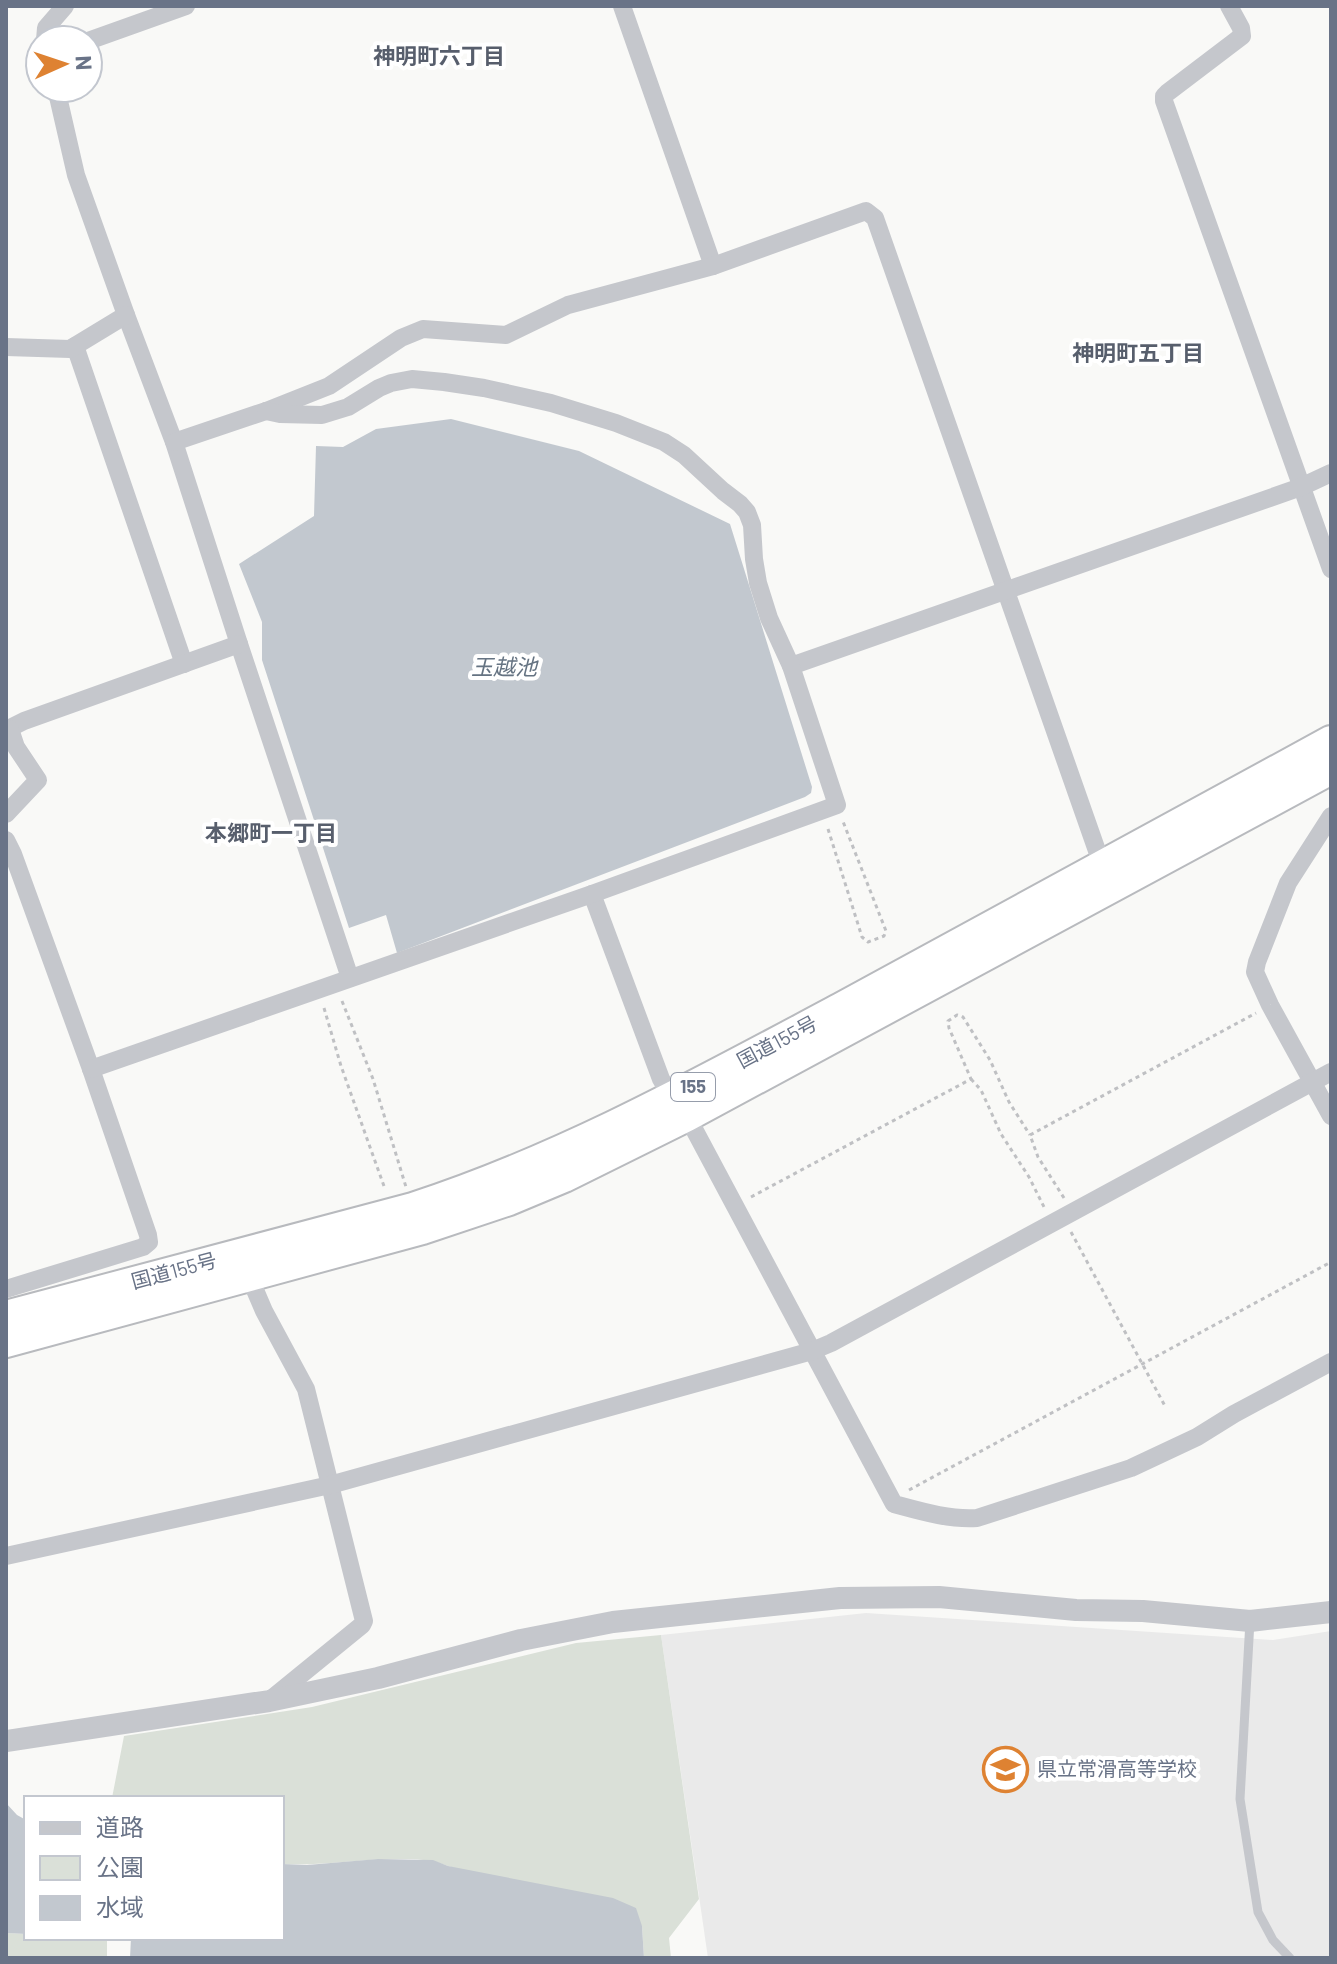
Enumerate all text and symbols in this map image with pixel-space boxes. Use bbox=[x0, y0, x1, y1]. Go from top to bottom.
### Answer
north arrow bbox=[24, 24, 104, 104]
district label: 神明町六丁目 bbox=[373, 42, 505, 68]
text: N bbox=[72, 55, 98, 71]
district label: 神明町五丁目 bbox=[1072, 339, 1204, 365]
water label: 玉越池 bbox=[471, 653, 539, 679]
district label: 本郷町一丁目 bbox=[205, 819, 337, 845]
street label: 国道155号 bbox=[732, 1010, 821, 1072]
road number: 155 bbox=[671, 1073, 715, 1101]
street label: 国道155号 bbox=[128, 1247, 219, 1293]
school or university icon: 県立常滑高等学校 bbox=[982, 1745, 1030, 1793]
place label: 県立常滑高等学校 bbox=[1037, 1756, 1197, 1780]
legend bbox=[24, 1796, 284, 1940]
text: 道路 bbox=[96, 1812, 144, 1841]
text: 公園 bbox=[96, 1852, 144, 1881]
text: 水域 bbox=[96, 1892, 144, 1921]

